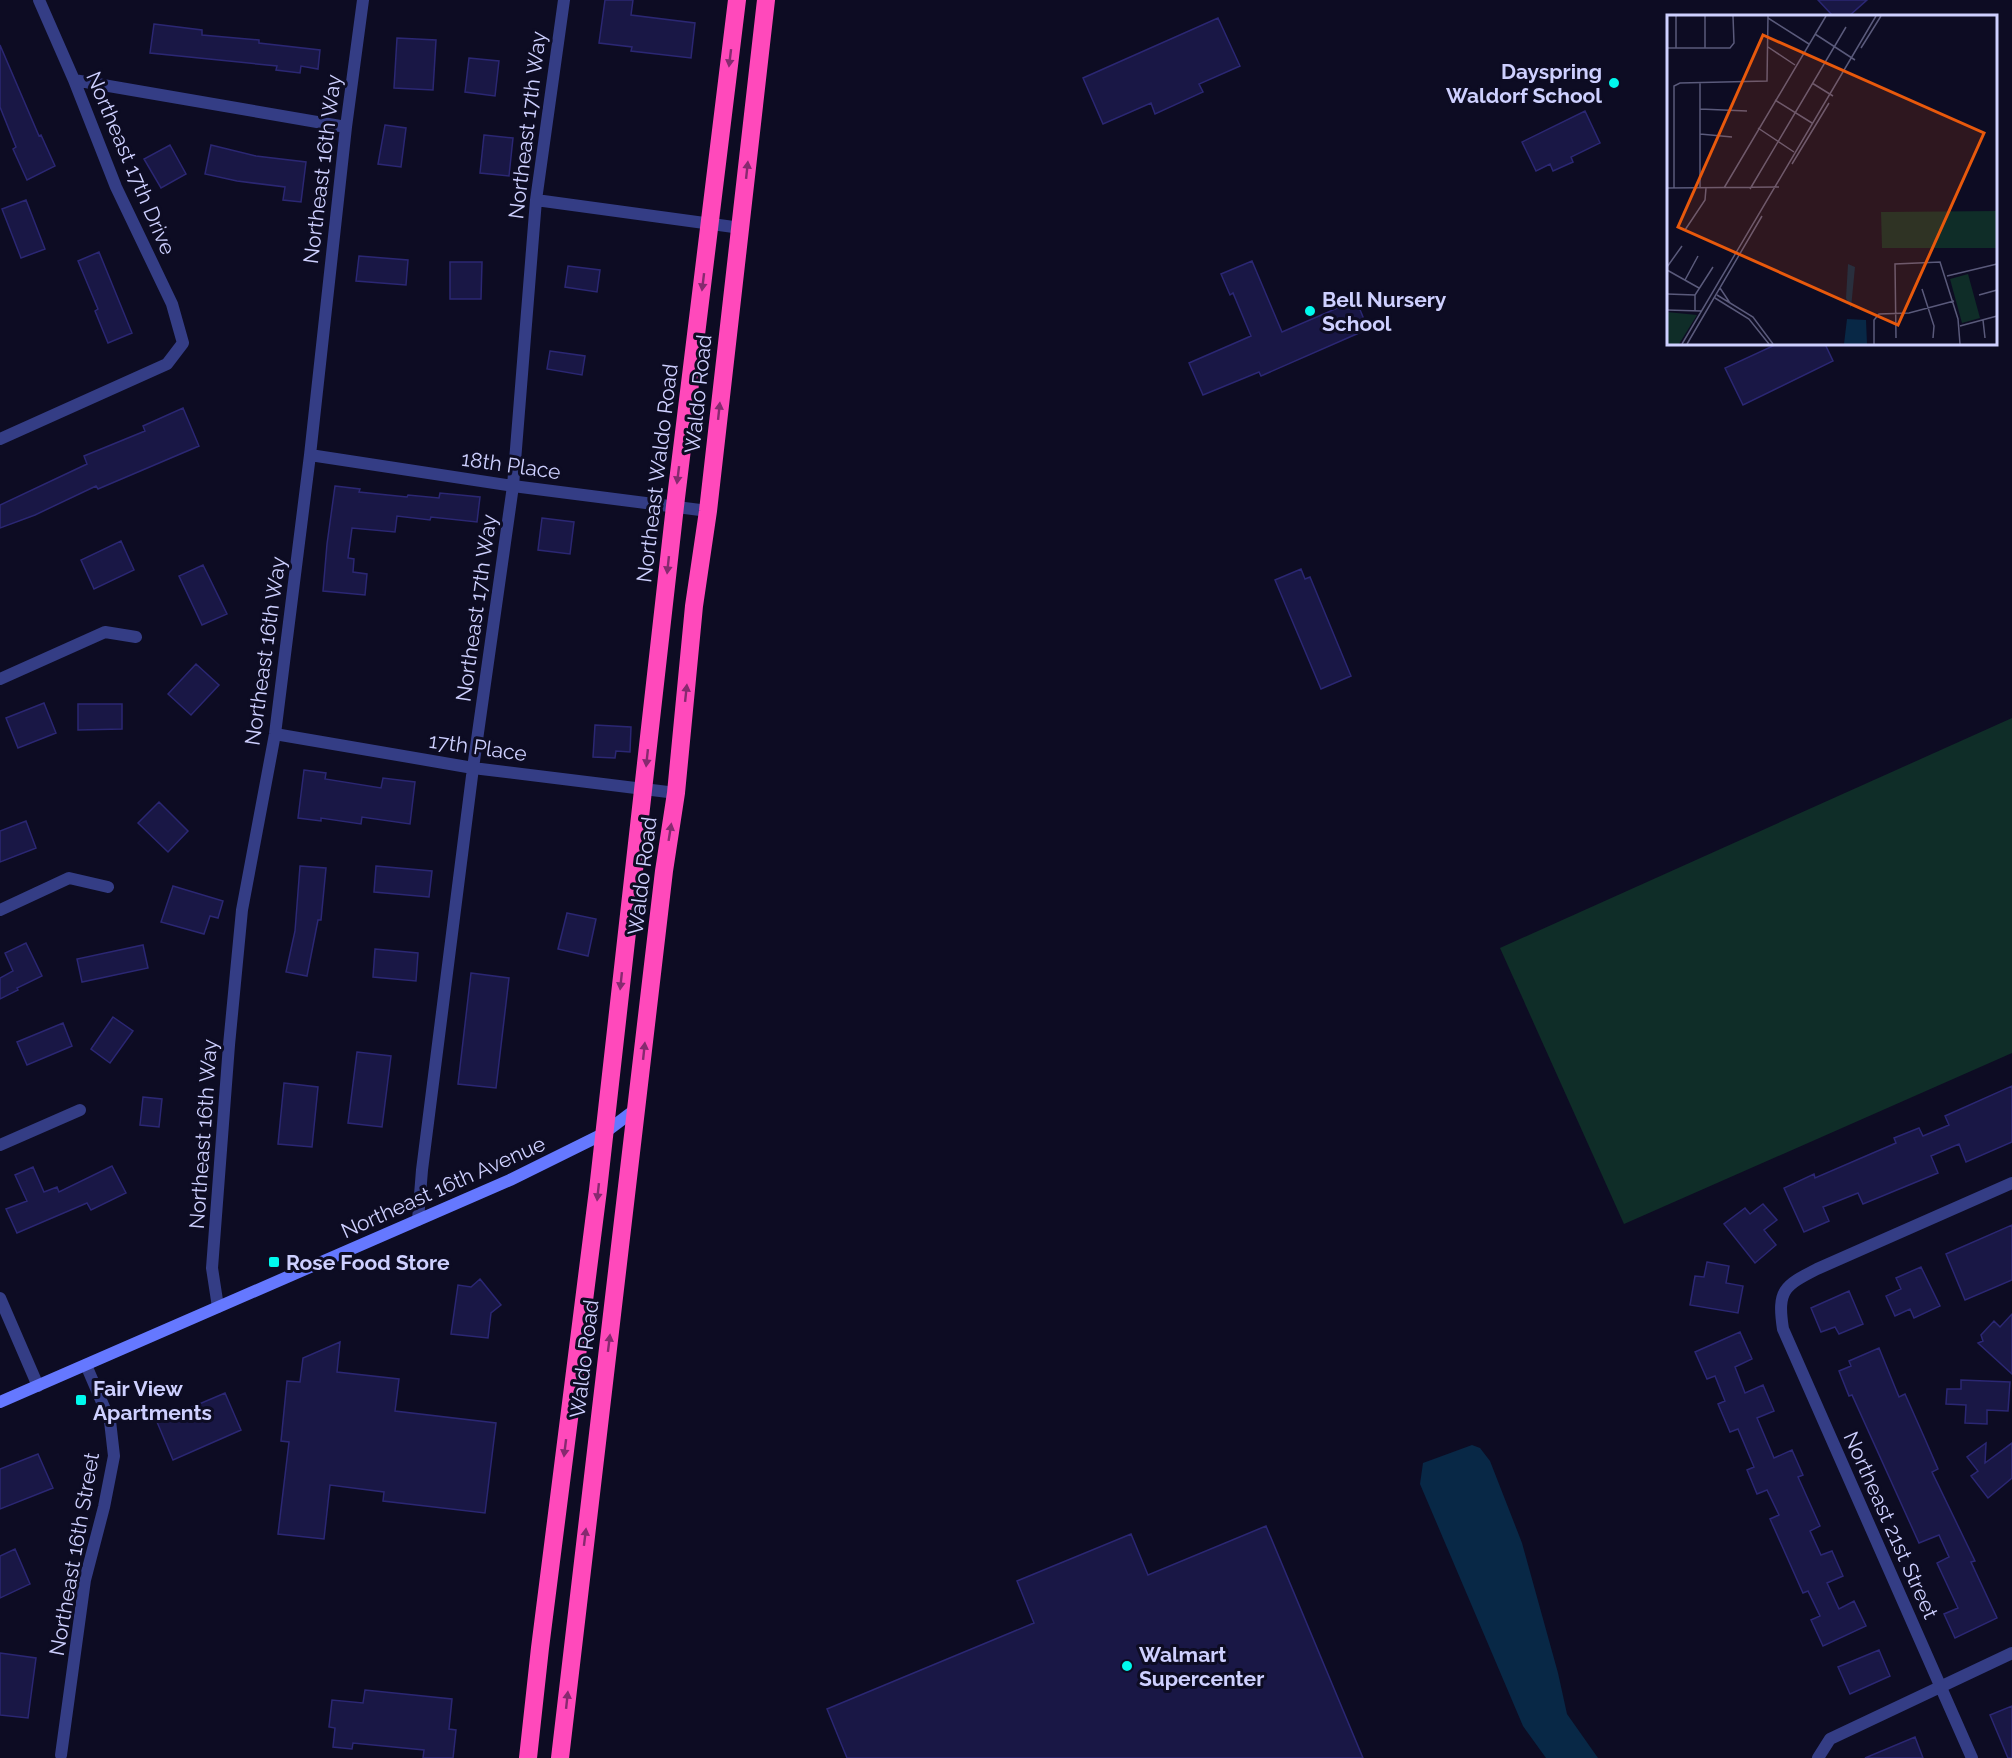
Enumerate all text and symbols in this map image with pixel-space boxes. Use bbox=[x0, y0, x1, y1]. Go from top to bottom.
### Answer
inset map bbox=[1667, 15, 1997, 345]
street label: Northeast 17th Way bbox=[503, 30, 551, 220]
one-way arrow bbox=[725, 49, 735, 68]
place label: Dayspring Waldorf School bbox=[1446, 59, 1602, 108]
street label: Northeast 17th Drive bbox=[81, 68, 181, 258]
street label: Northeast 16th Way bbox=[298, 73, 346, 265]
marker: Dayspring Waldorf School bbox=[1607, 76, 1621, 90]
one-way arrow bbox=[742, 160, 752, 179]
one-way arrow bbox=[698, 272, 708, 291]
place label: Bell Nursery School bbox=[1322, 287, 1447, 336]
marker: Bell Nursery School bbox=[1303, 304, 1317, 318]
street label: Waldo Road bbox=[679, 333, 717, 455]
street label: Northeast Waldo Road bbox=[631, 362, 683, 584]
one-way arrow bbox=[714, 401, 723, 420]
street label: 18th Place bbox=[460, 446, 562, 484]
one-way arrow bbox=[674, 466, 683, 485]
street label: Northeast 17th Way bbox=[450, 513, 502, 703]
street label: Northeast 16th Way bbox=[239, 555, 291, 747]
one-way arrow bbox=[663, 555, 673, 574]
one-way arrow bbox=[681, 684, 691, 703]
street label: 17th Place bbox=[427, 728, 529, 766]
one-way arrow bbox=[642, 749, 652, 768]
street label: Waldo Road bbox=[622, 815, 662, 937]
one-way arrow bbox=[665, 823, 674, 842]
one-way arrow bbox=[616, 971, 626, 990]
street label: Northeast 16th Way bbox=[184, 1038, 222, 1230]
one-way arrow bbox=[639, 1041, 649, 1060]
street label: Northeast 16th Avenue bbox=[337, 1131, 549, 1243]
one-way arrow bbox=[593, 1183, 602, 1202]
place label: Rose Food Store bbox=[286, 1250, 450, 1275]
marker: Rose Food Store bbox=[267, 1255, 281, 1269]
street label: Waldo Road bbox=[564, 1298, 604, 1420]
one-way arrow bbox=[604, 1334, 614, 1353]
place label: Fair View Apartments bbox=[93, 1376, 212, 1425]
marker: Fair View Apartments bbox=[74, 1393, 88, 1407]
street label: Northeast 21st Street bbox=[1838, 1428, 1944, 1622]
one-way arrow bbox=[561, 1439, 570, 1458]
street label: Northeast 16th Street bbox=[44, 1450, 104, 1658]
one-way arrow bbox=[581, 1527, 590, 1546]
place label: Walmart Supercenter bbox=[1139, 1642, 1264, 1691]
marker: Walmart Supercenter bbox=[1120, 1659, 1134, 1673]
one-way arrow bbox=[562, 1690, 572, 1709]

